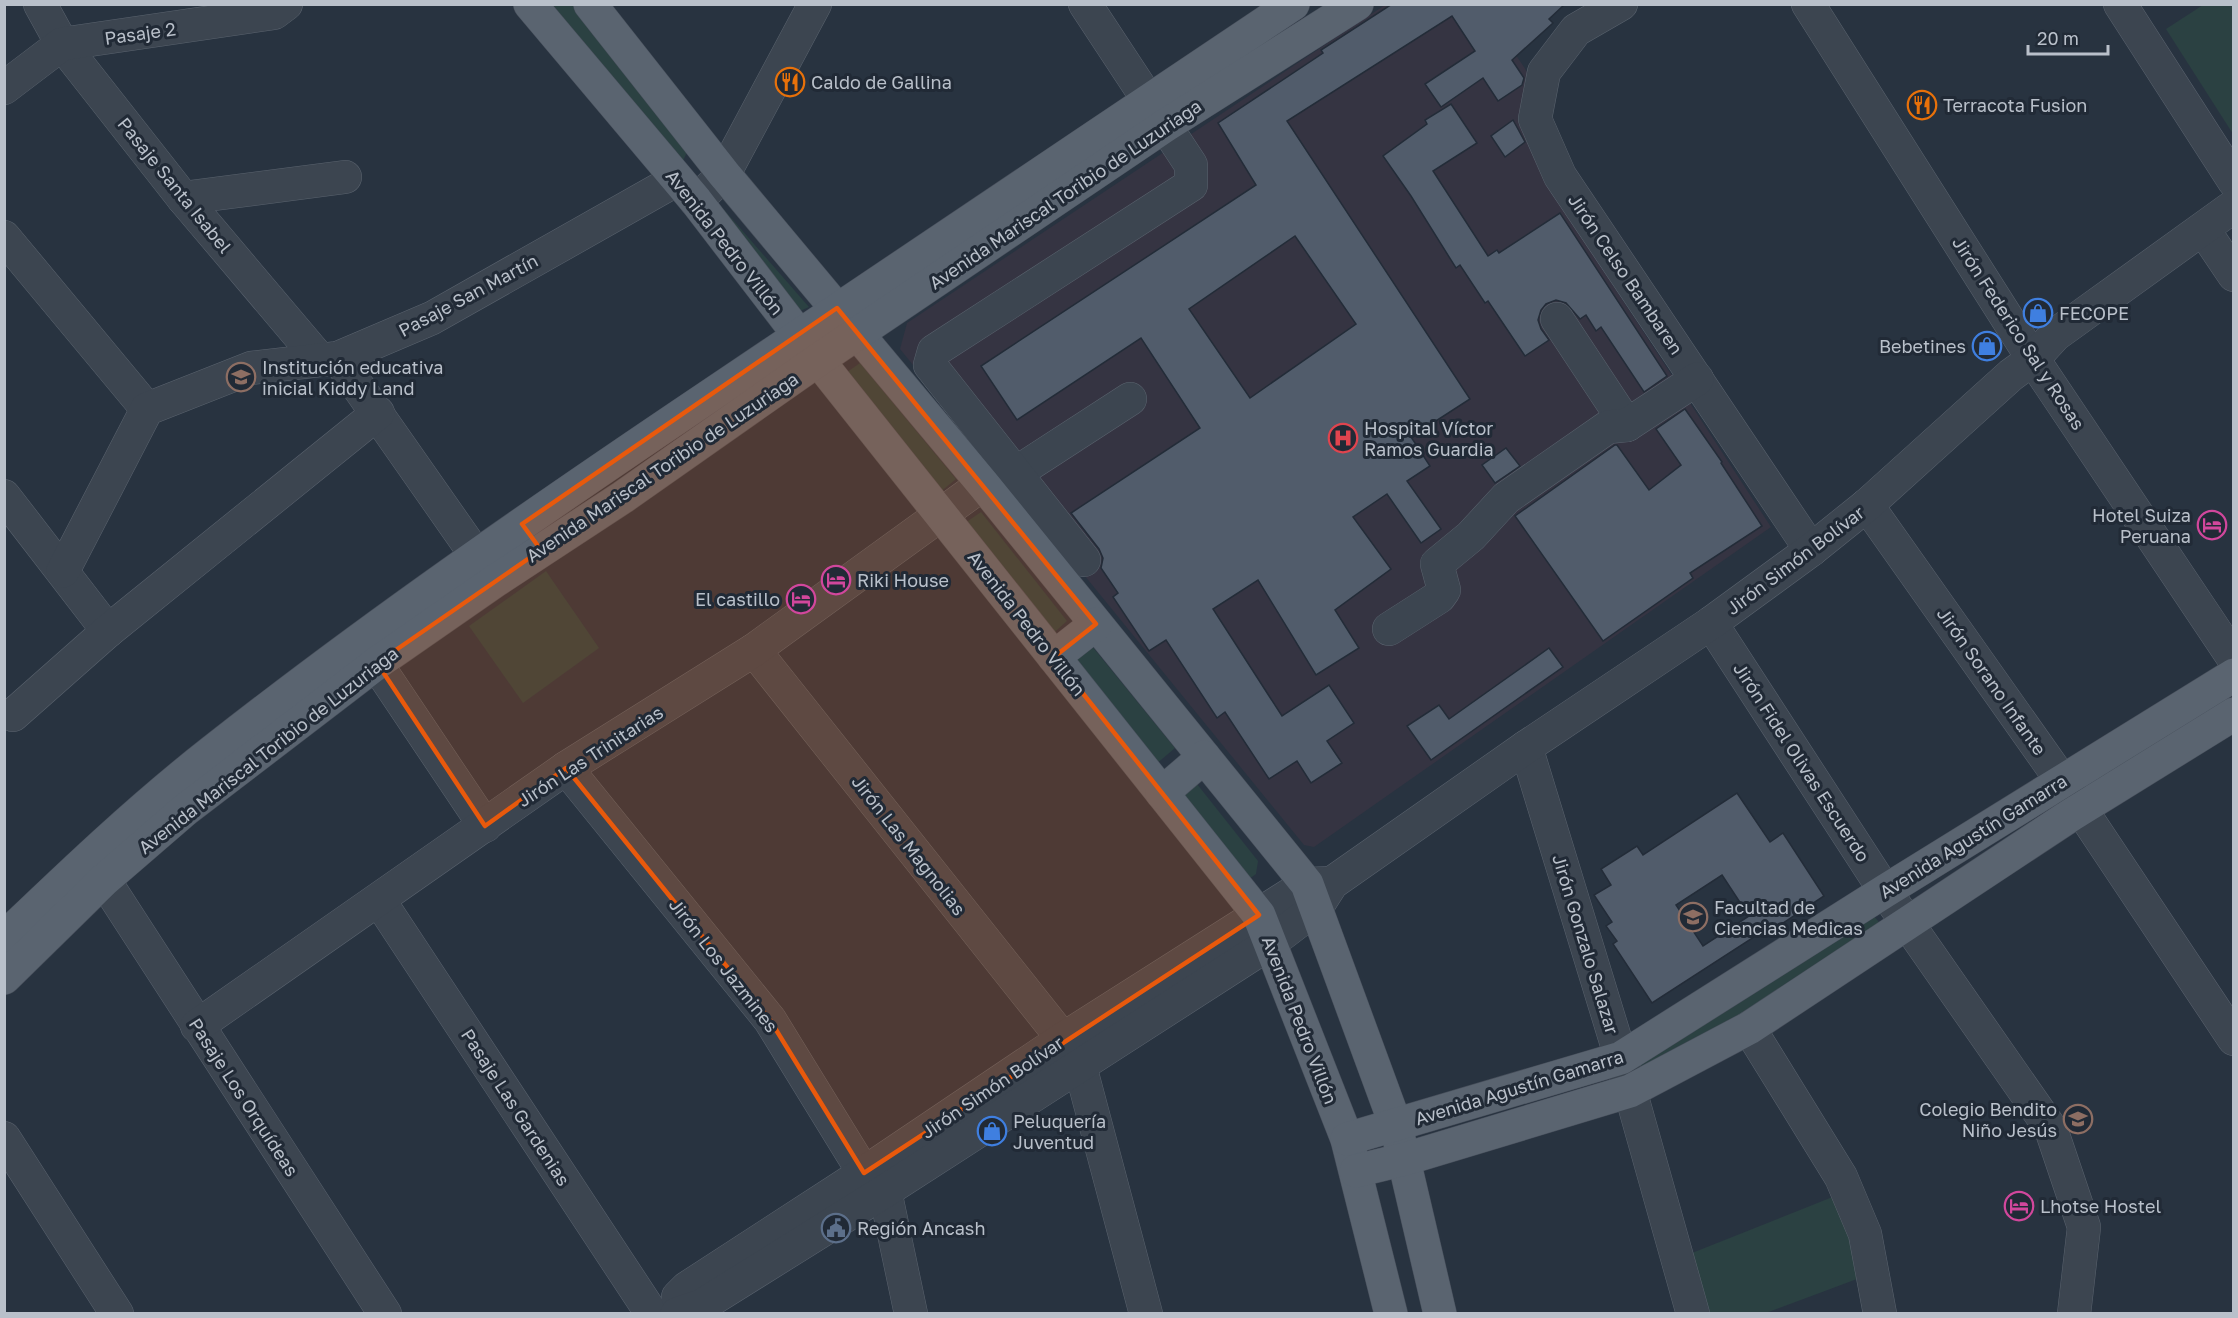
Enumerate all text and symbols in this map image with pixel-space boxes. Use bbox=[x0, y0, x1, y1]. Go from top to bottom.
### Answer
street label: Pasaje 2 bbox=[103, 17, 177, 49]
scale bar bbox=[2028, 18, 2108, 56]
text: 20 m bbox=[2037, 27, 2079, 49]
restaurant icon: Caldo de Gallina bbox=[774, 66, 806, 98]
place label: Caldo de Gallina bbox=[811, 71, 952, 93]
restaurant icon: Terracota Fusion bbox=[1906, 89, 1938, 121]
street label: Avenida Mariscal Toribio de Luzuriaga bbox=[925, 94, 1205, 294]
place label: Terracota Fusion bbox=[1943, 94, 2087, 116]
street label: Pasaje Santa Isabel bbox=[113, 113, 237, 258]
street label: Avenida Pedro Villón bbox=[661, 165, 789, 319]
street label: Jirón Celso Bambaren bbox=[1564, 189, 1688, 359]
street label: Jirón Federico Sal y Rosas bbox=[1948, 232, 2090, 434]
street label: Pasaje San Martín bbox=[395, 249, 541, 341]
shop icon: FECOPE bbox=[2022, 297, 2054, 329]
place label: FECOPE bbox=[2059, 302, 2129, 324]
shop icon: Bebetines bbox=[1971, 330, 2003, 362]
place label: Bebetines bbox=[1879, 335, 1966, 357]
place label: Institución educativa inicial Kiddy Land bbox=[262, 356, 443, 399]
school or university icon: Institución educativa inicial Kiddy Land bbox=[225, 361, 257, 393]
street label: Avenida Mariscal Toribio de Luzuriaga bbox=[522, 367, 802, 567]
place label: Hospital Víctor Ramos Guardia bbox=[1364, 417, 1494, 460]
hospital icon: Hospital Víctor Ramos Guardia bbox=[1327, 422, 1359, 454]
street label: Jirón Simón Bolívar bbox=[1722, 501, 1868, 619]
place label: Hotel Suiza Peruana bbox=[2092, 504, 2191, 547]
hotel icon: Hotel Suiza Peruana bbox=[2196, 509, 2228, 541]
street label: Avenida Pedro Villón bbox=[963, 546, 1091, 700]
hotel icon: Riki House bbox=[820, 564, 852, 596]
place label: Riki House bbox=[857, 569, 949, 591]
hotel icon: El castillo bbox=[785, 583, 817, 615]
place label: El castillo bbox=[695, 588, 780, 610]
street label: Jirón Sorano Infante bbox=[1933, 603, 2051, 759]
street label: Avenida Mariscal Toribio de Luzuriaga bbox=[134, 642, 402, 858]
street label: Jirón Fidel Olivas Escuerdo bbox=[1729, 658, 1875, 866]
street label: Jirón Las Trinitarias bbox=[513, 701, 667, 811]
street label: Avenida Agustín Gamarra bbox=[1875, 769, 2071, 903]
street label: Jirón Las Magnolias bbox=[848, 771, 970, 919]
street label: Jirón Gonzalo Salazar bbox=[1548, 851, 1624, 1037]
street label: Jirón Los Jazmines bbox=[665, 894, 783, 1036]
place label: Facultad de Ciencias Medicas bbox=[1714, 896, 1863, 939]
school or university icon: Facultad de Ciencias Medicas bbox=[1677, 901, 1709, 933]
street label: Avenida Pedro Villón bbox=[1258, 933, 1342, 1107]
street label: Pasaje Los Orquídeas bbox=[185, 1014, 303, 1180]
street label: Pasaje Las Gardenias bbox=[457, 1024, 575, 1190]
street label: Jirón Simón Bolívar bbox=[917, 1031, 1067, 1143]
street label: Avenida Agustín Gamarra bbox=[1412, 1045, 1626, 1129]
place label: Colegio Bendito Niño Jesús bbox=[1919, 1098, 2057, 1141]
school or university icon: Colegio Bendito Niño Jesús bbox=[2062, 1103, 2094, 1135]
place label: Peluquería Juventud bbox=[1013, 1110, 1106, 1153]
shop icon: Peluquería Juventud bbox=[976, 1115, 1008, 1147]
hotel icon: Lhotse Hostel bbox=[2003, 1190, 2035, 1222]
place label: Lhotse Hostel bbox=[2040, 1195, 2161, 1217]
public building icon: Región Ancash bbox=[820, 1212, 852, 1244]
place label: Región Ancash bbox=[857, 1217, 985, 1239]

